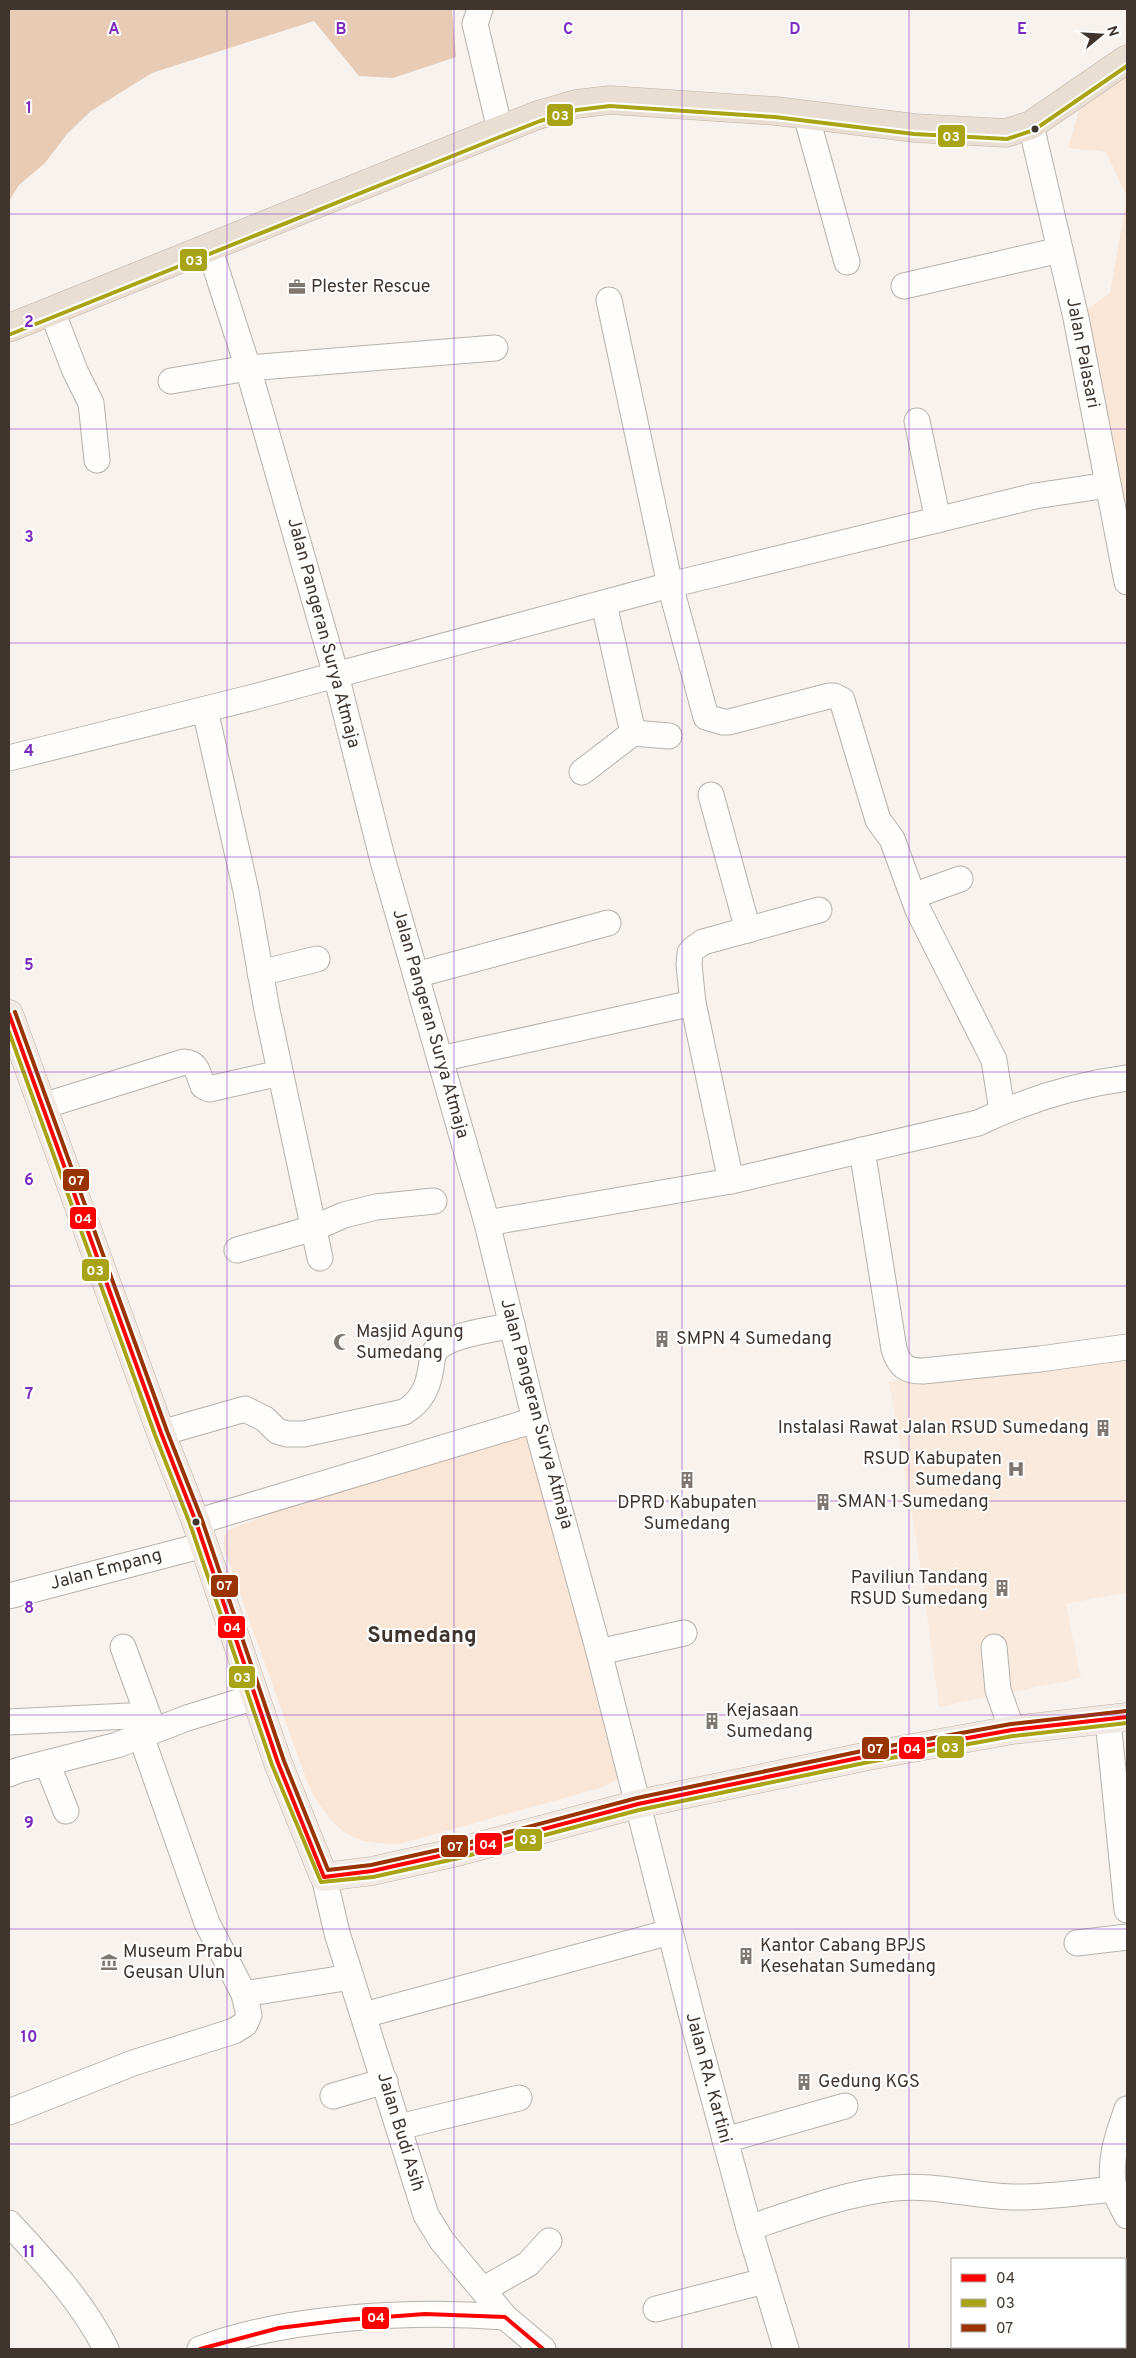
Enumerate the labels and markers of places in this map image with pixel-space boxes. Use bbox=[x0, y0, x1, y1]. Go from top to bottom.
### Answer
unlabelled marker bbox=[1030, 124, 1040, 134]
place label: Plester Rescue bbox=[311, 276, 430, 299]
office icon: Plester Rescue bbox=[287, 277, 307, 297]
place label: Masjid Agung Sumedang bbox=[356, 1321, 464, 1365]
place label: SMPN 4 Sumedang bbox=[676, 1328, 832, 1351]
building icon: SMPN 4 Sumedang bbox=[652, 1329, 672, 1349]
mosque icon: Masjid Agung Sumedang bbox=[332, 1332, 352, 1352]
place label: Instalasi Rawat Jalan RSUD Sumedang bbox=[778, 1417, 1089, 1440]
building icon: Instalasi Rawat Jalan RSUD Sumedang bbox=[1093, 1418, 1113, 1438]
place label: RSUD Kabupaten Sumedang bbox=[863, 1448, 1002, 1492]
hospital icon: RSUD Kabupaten Sumedang bbox=[1006, 1459, 1026, 1479]
building icon: DPRD Kabupaten Sumedang bbox=[677, 1470, 697, 1490]
place label: SMAN 1 Sumedang bbox=[837, 1491, 989, 1514]
place label: DPRD Kabupaten Sumedang bbox=[617, 1492, 757, 1536]
building icon: SMAN 1 Sumedang bbox=[813, 1492, 833, 1512]
unlabelled marker bbox=[191, 1517, 201, 1527]
place label: Paviliun Tandang RSUD Sumedang bbox=[850, 1567, 988, 1611]
building icon: Paviliun Tandang RSUD Sumedang bbox=[992, 1578, 1012, 1598]
place label: Kejasaan Sumedang bbox=[726, 1700, 813, 1744]
building icon: Kejasaan Sumedang bbox=[702, 1711, 722, 1731]
place label: Kantor Cabang BPJS Kesehatan Sumedang bbox=[760, 1935, 936, 1979]
place label: Museum Prabu Geusan Ulun bbox=[123, 1941, 243, 1985]
building icon: Kantor Cabang BPJS Kesehatan Sumedang bbox=[736, 1946, 756, 1966]
museum icon: Museum Prabu Geusan Ulun bbox=[99, 1952, 119, 1972]
place label: Gedung KGS bbox=[818, 2071, 920, 2094]
building icon: Gedung KGS bbox=[794, 2072, 814, 2092]

